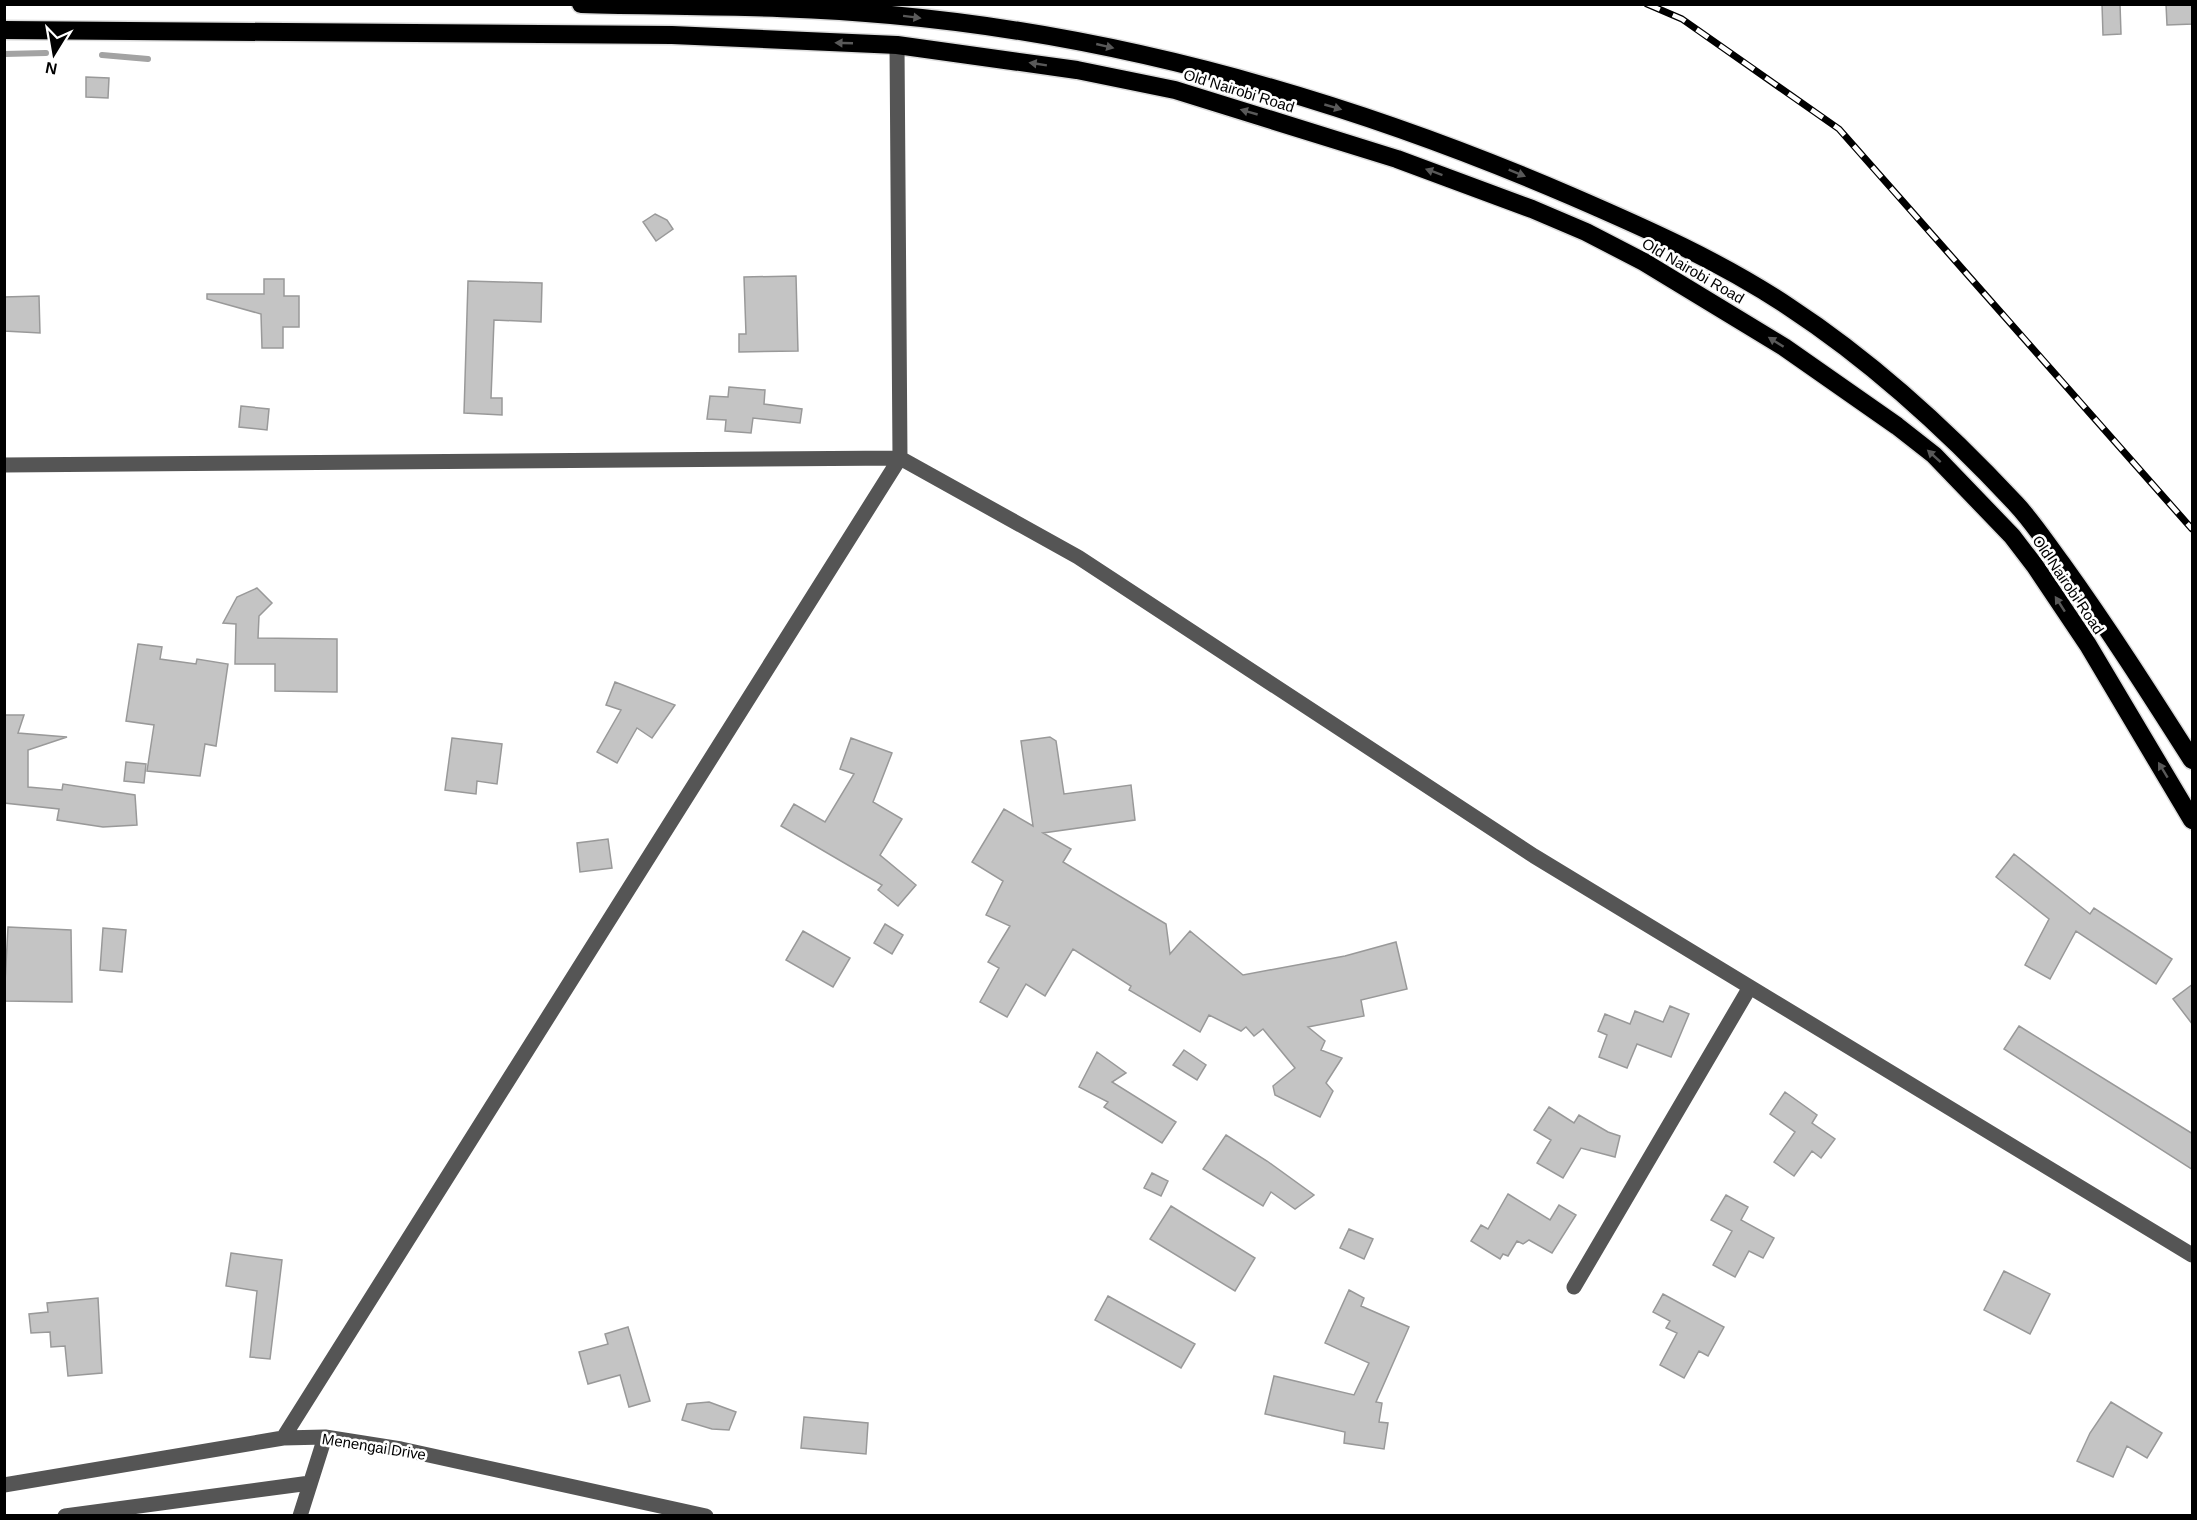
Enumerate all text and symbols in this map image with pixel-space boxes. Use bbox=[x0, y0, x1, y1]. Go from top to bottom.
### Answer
one-way arrow bbox=[902, 13, 921, 22]
north arrow bbox=[24, 24, 84, 84]
one-way arrow bbox=[835, 39, 854, 48]
one-way arrow bbox=[1095, 42, 1114, 51]
text: N bbox=[44, 59, 59, 78]
one-way arrow bbox=[1029, 60, 1048, 69]
street label: Old Nairobi Road bbox=[1182, 66, 1297, 115]
one-way arrow bbox=[1325, 103, 1343, 112]
one-way arrow bbox=[1239, 107, 1257, 116]
one-way arrow bbox=[1425, 167, 1443, 177]
one-way arrow bbox=[1508, 168, 1526, 178]
street label: Old Nairobi Road bbox=[1639, 234, 1747, 307]
one-way arrow bbox=[1768, 337, 1784, 348]
one-way arrow bbox=[1927, 450, 1942, 463]
street label: Old Nairobi Road bbox=[2029, 532, 2108, 637]
one-way arrow bbox=[2054, 596, 2065, 612]
one-way arrow bbox=[2157, 762, 2168, 778]
street label: Menengai Drive bbox=[321, 1430, 427, 1463]

